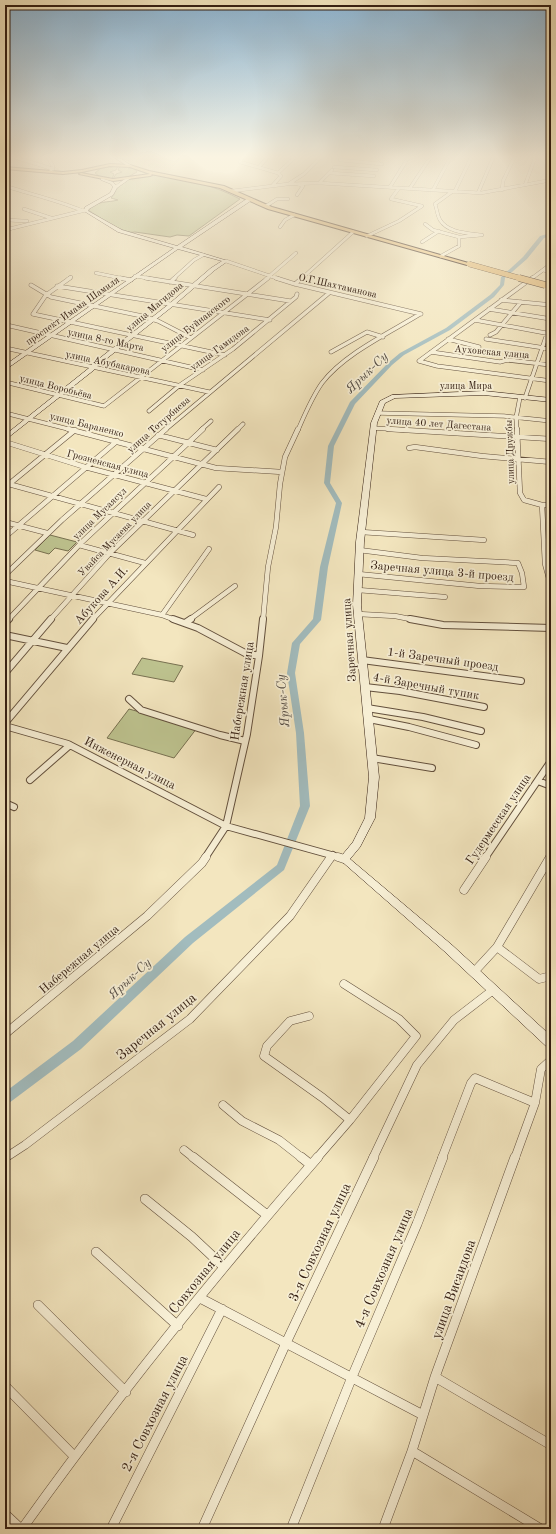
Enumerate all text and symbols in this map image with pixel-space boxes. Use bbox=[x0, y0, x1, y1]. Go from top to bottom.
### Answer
street label: О.Г.Шахтаманова bbox=[298, 272, 378, 300]
street label: проспект Имама Шамиля bbox=[24, 275, 121, 347]
street label: улица Магидова bbox=[124, 280, 185, 333]
street label: улица Буйнакского bbox=[159, 294, 232, 354]
street label: улица Гамидова bbox=[188, 323, 251, 372]
street label: улица 8-го Марта bbox=[67, 327, 145, 353]
street label: Ауховская улица bbox=[454, 344, 530, 360]
street label: улица Абубакарова bbox=[65, 349, 151, 377]
water label: Ярык-Су bbox=[343, 350, 391, 396]
street label: улица Воробьёва bbox=[18, 373, 93, 401]
street label: улица Мира bbox=[440, 381, 492, 391]
street label: улица Тотурбиева bbox=[125, 395, 192, 455]
street label: улица Бараненко bbox=[49, 411, 125, 439]
street label: улица 40 лет Дагестана bbox=[386, 415, 492, 433]
street label: улица Дружбы bbox=[504, 419, 516, 484]
street label: Грозненская улица bbox=[66, 448, 150, 480]
street label: улица Мусаясул bbox=[71, 486, 128, 542]
street label: Увайса Мусаева улица bbox=[76, 499, 153, 578]
street label: Заречная улица 3-й проезд bbox=[370, 560, 514, 584]
street label: Абукова А.И. bbox=[73, 564, 131, 627]
street label: Заречная улица bbox=[341, 598, 359, 682]
street label: Набережная улица bbox=[229, 641, 257, 741]
street label: 1-й Заречный проезд bbox=[387, 646, 499, 674]
street label: 4-й Заречный тупик bbox=[372, 672, 480, 702]
water label: Ярык-Су bbox=[275, 674, 292, 728]
street label: Инженерная улица bbox=[82, 736, 177, 792]
street label: Гудермесская улица bbox=[464, 772, 534, 867]
street label: Набережная улица bbox=[37, 923, 122, 997]
water label: Ярык-Су bbox=[106, 956, 154, 1002]
street label: Заречная улица bbox=[114, 990, 199, 1063]
street label: 3-я Совхозная улица bbox=[286, 1181, 354, 1304]
street label: 4-я Совхозная улица bbox=[352, 1206, 416, 1331]
street label: Совхозная улица bbox=[166, 1227, 243, 1317]
street label: улица Висаидова bbox=[429, 1238, 478, 1341]
street label: 2-я Совхозная улица bbox=[119, 1353, 190, 1474]

